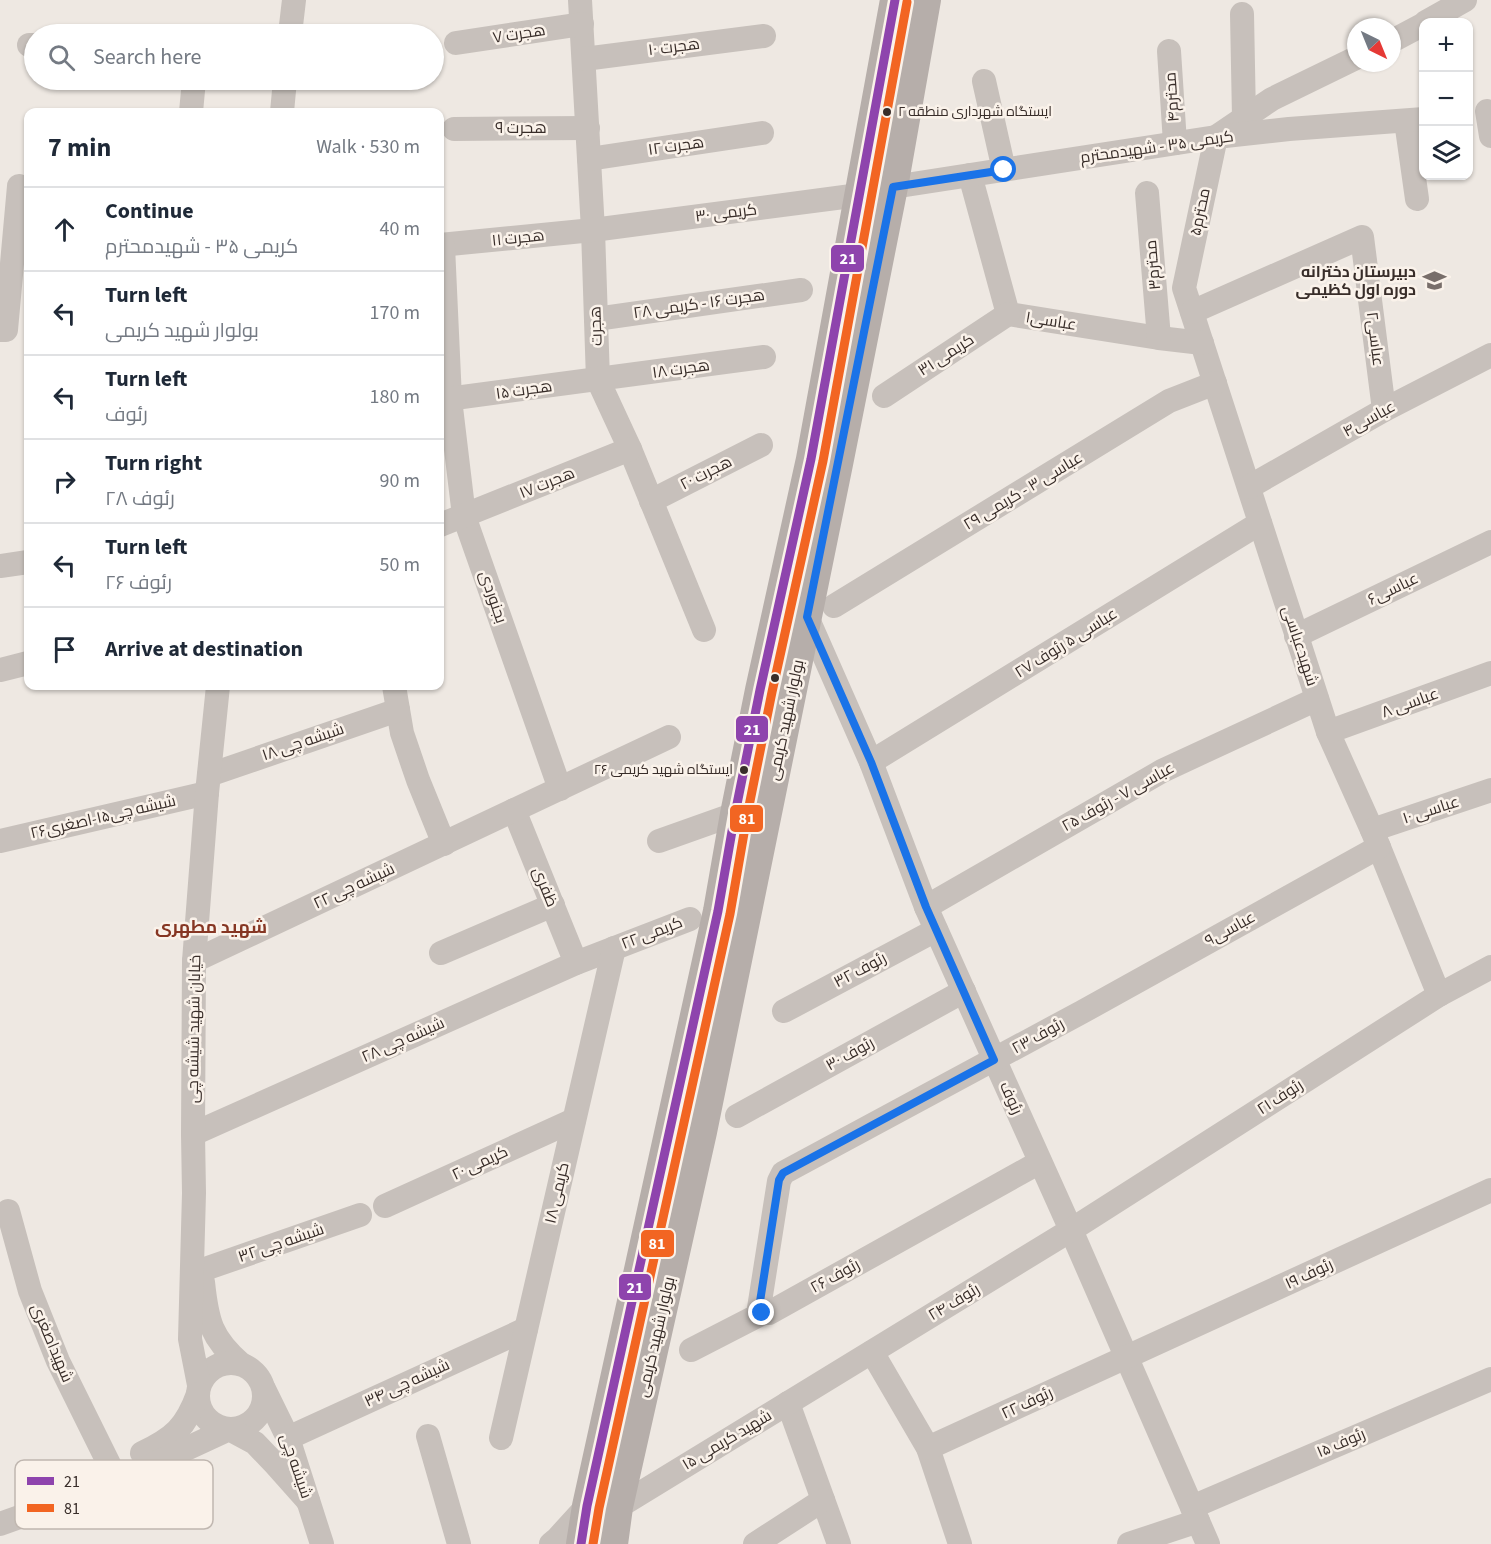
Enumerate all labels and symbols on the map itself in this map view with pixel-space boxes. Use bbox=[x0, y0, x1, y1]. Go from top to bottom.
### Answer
north arrow bbox=[1347, 18, 1401, 72]
street label: هجرت ۷ bbox=[491, 19, 547, 49]
street label: هجرت ۱۰ bbox=[647, 33, 701, 61]
street label: محترم۴ bbox=[1159, 71, 1185, 123]
place label: ایستگاه شهرداری منطقه ۲ bbox=[898, 102, 1052, 122]
marker: ایستگاه شهرداری منطقه ۲ bbox=[881, 106, 893, 118]
street label: هجرت ۹ bbox=[495, 117, 547, 139]
street label: کریمی ۳۵ - شهیدمحترم bbox=[1079, 125, 1235, 169]
street label: هجرت ۱۲ bbox=[647, 131, 705, 161]
route start bbox=[990, 156, 1016, 182]
street label: محترم۵ bbox=[1184, 186, 1216, 238]
street label: کریمی ۳۰ bbox=[694, 198, 758, 228]
street label: هجرت ۱۱ bbox=[491, 224, 545, 252]
street label: محترم۳ bbox=[1140, 239, 1166, 291]
line badge: 21 bbox=[830, 244, 865, 273]
text: 21 bbox=[840, 248, 856, 270]
place label: دبیرستان دخترانه دوره اول کظیمی bbox=[1295, 261, 1416, 301]
school or university icon: دبیرستان دخترانه دوره اول کظیمی bbox=[1421, 268, 1447, 294]
street label: هجرت ۱۶ - کریمی ۲۸ bbox=[632, 284, 766, 324]
street label: هجرت bbox=[584, 306, 608, 346]
street label: عباسی۱ bbox=[1024, 306, 1078, 336]
street label: عباسی۲ bbox=[1361, 311, 1389, 367]
street label: کریمی ۳۱ bbox=[914, 329, 978, 381]
street label: هجرت ۱۸ bbox=[651, 354, 711, 384]
street label: هجرت ۱۵ bbox=[494, 375, 554, 405]
street label: عباسی۴ bbox=[1339, 396, 1399, 442]
street label: عباسی ۳ - کریمی ۲۹ bbox=[959, 447, 1087, 535]
street label: هجرت ۲۰ bbox=[676, 451, 736, 495]
street label: هجرت ۱۷ bbox=[516, 462, 578, 504]
street label: عباسی۶ bbox=[1364, 567, 1422, 611]
street label: بجنوردی bbox=[474, 568, 512, 626]
street label: عباسی ۵ رئوف ۲۷ bbox=[1010, 603, 1122, 683]
street label: شهیدعباسی bbox=[1277, 603, 1323, 689]
street label: بولوار شهید کریمی bbox=[762, 657, 810, 783]
unlabelled marker bbox=[769, 672, 781, 684]
street label: عباسی ۸ bbox=[1378, 682, 1442, 724]
line badge: 21 bbox=[735, 715, 769, 743]
street label: شیشه چی ۱۸ bbox=[259, 718, 347, 766]
text: 21 bbox=[744, 719, 760, 741]
street label: عباسی ۷ - رئوف ۲۵ bbox=[1058, 757, 1178, 837]
place label: ایستگاه شهید کریمی ۲۶ bbox=[594, 760, 733, 780]
marker: ایستگاه شهید کریمی ۲۶ bbox=[738, 764, 750, 776]
street label: شیشه چی۱۵-اصغری۲۶ bbox=[28, 790, 178, 844]
street label: عباسی ۱۰ bbox=[1400, 791, 1462, 829]
line badge: 81 bbox=[729, 804, 764, 833]
text: 81 bbox=[739, 808, 755, 830]
street label: شیشه چی ۲۲ bbox=[310, 858, 398, 914]
street label: ظفری bbox=[527, 864, 563, 910]
street label: عباسی۹ bbox=[1201, 906, 1259, 952]
street label: کریمی ۲۲ bbox=[618, 911, 686, 955]
district label: شهید مطهری bbox=[155, 915, 267, 940]
street label: رئوف ۳۲ bbox=[830, 947, 890, 993]
street label: خیابان شهید شیشه چی bbox=[182, 955, 206, 1103]
street label: شیشه چی ۲۸ bbox=[358, 1012, 448, 1068]
street label: رئوف ۲۳ bbox=[1008, 1013, 1068, 1059]
street label: رئوف ۳۰ bbox=[822, 1032, 878, 1076]
street label: رئوف ۲۱ bbox=[1253, 1074, 1307, 1120]
street label: رئوف bbox=[994, 1078, 1028, 1118]
street label: کریمی ۲۰ bbox=[448, 1140, 512, 1186]
street label: کریمی ۱۸ bbox=[539, 1160, 575, 1226]
street label: شیشه چی ۳۲ bbox=[235, 1218, 327, 1268]
line badge: 81 bbox=[640, 1229, 675, 1258]
text: 81 bbox=[649, 1233, 665, 1255]
street label: رئوف ۲۶ bbox=[806, 1253, 864, 1299]
street label: رئوف ۱۹ bbox=[1281, 1253, 1337, 1295]
line badge: 21 bbox=[618, 1273, 652, 1301]
street label: بولوار شهید کریمی bbox=[631, 1275, 681, 1399]
text: 21 bbox=[627, 1277, 643, 1299]
street label: رئوف ۲۴ bbox=[924, 1278, 984, 1326]
route end bbox=[748, 1299, 774, 1325]
street label: شهیداصغری bbox=[26, 1300, 78, 1386]
street label: شیشه چی ۳۴ bbox=[361, 1354, 453, 1412]
street label: رئوف ۲۲ bbox=[998, 1382, 1056, 1424]
street label: شهید کریمی ۱۵ bbox=[678, 1405, 776, 1475]
street label: رئوف ۱۵ bbox=[1313, 1423, 1369, 1463]
street label: شیشه چی bbox=[275, 1431, 317, 1501]
legend bbox=[15, 1460, 213, 1529]
text: 21 bbox=[64, 1471, 80, 1493]
text: 81 bbox=[64, 1498, 80, 1520]

